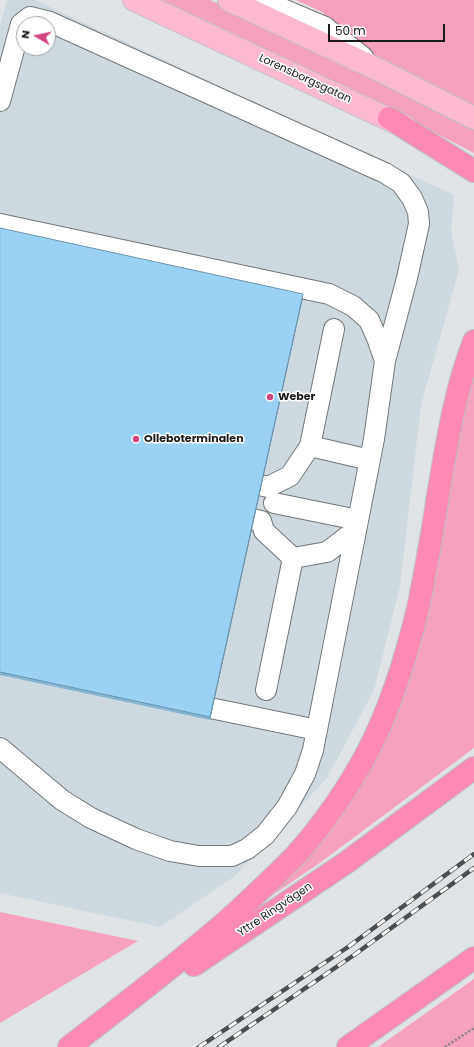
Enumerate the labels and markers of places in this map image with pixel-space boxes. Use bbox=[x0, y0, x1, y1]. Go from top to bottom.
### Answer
place label: Weber bbox=[278, 390, 315, 404]
marker: Weber bbox=[265, 392, 275, 402]
place label: Olleboterminalen bbox=[144, 432, 244, 446]
marker: Olleboterminalen bbox=[131, 434, 141, 444]

